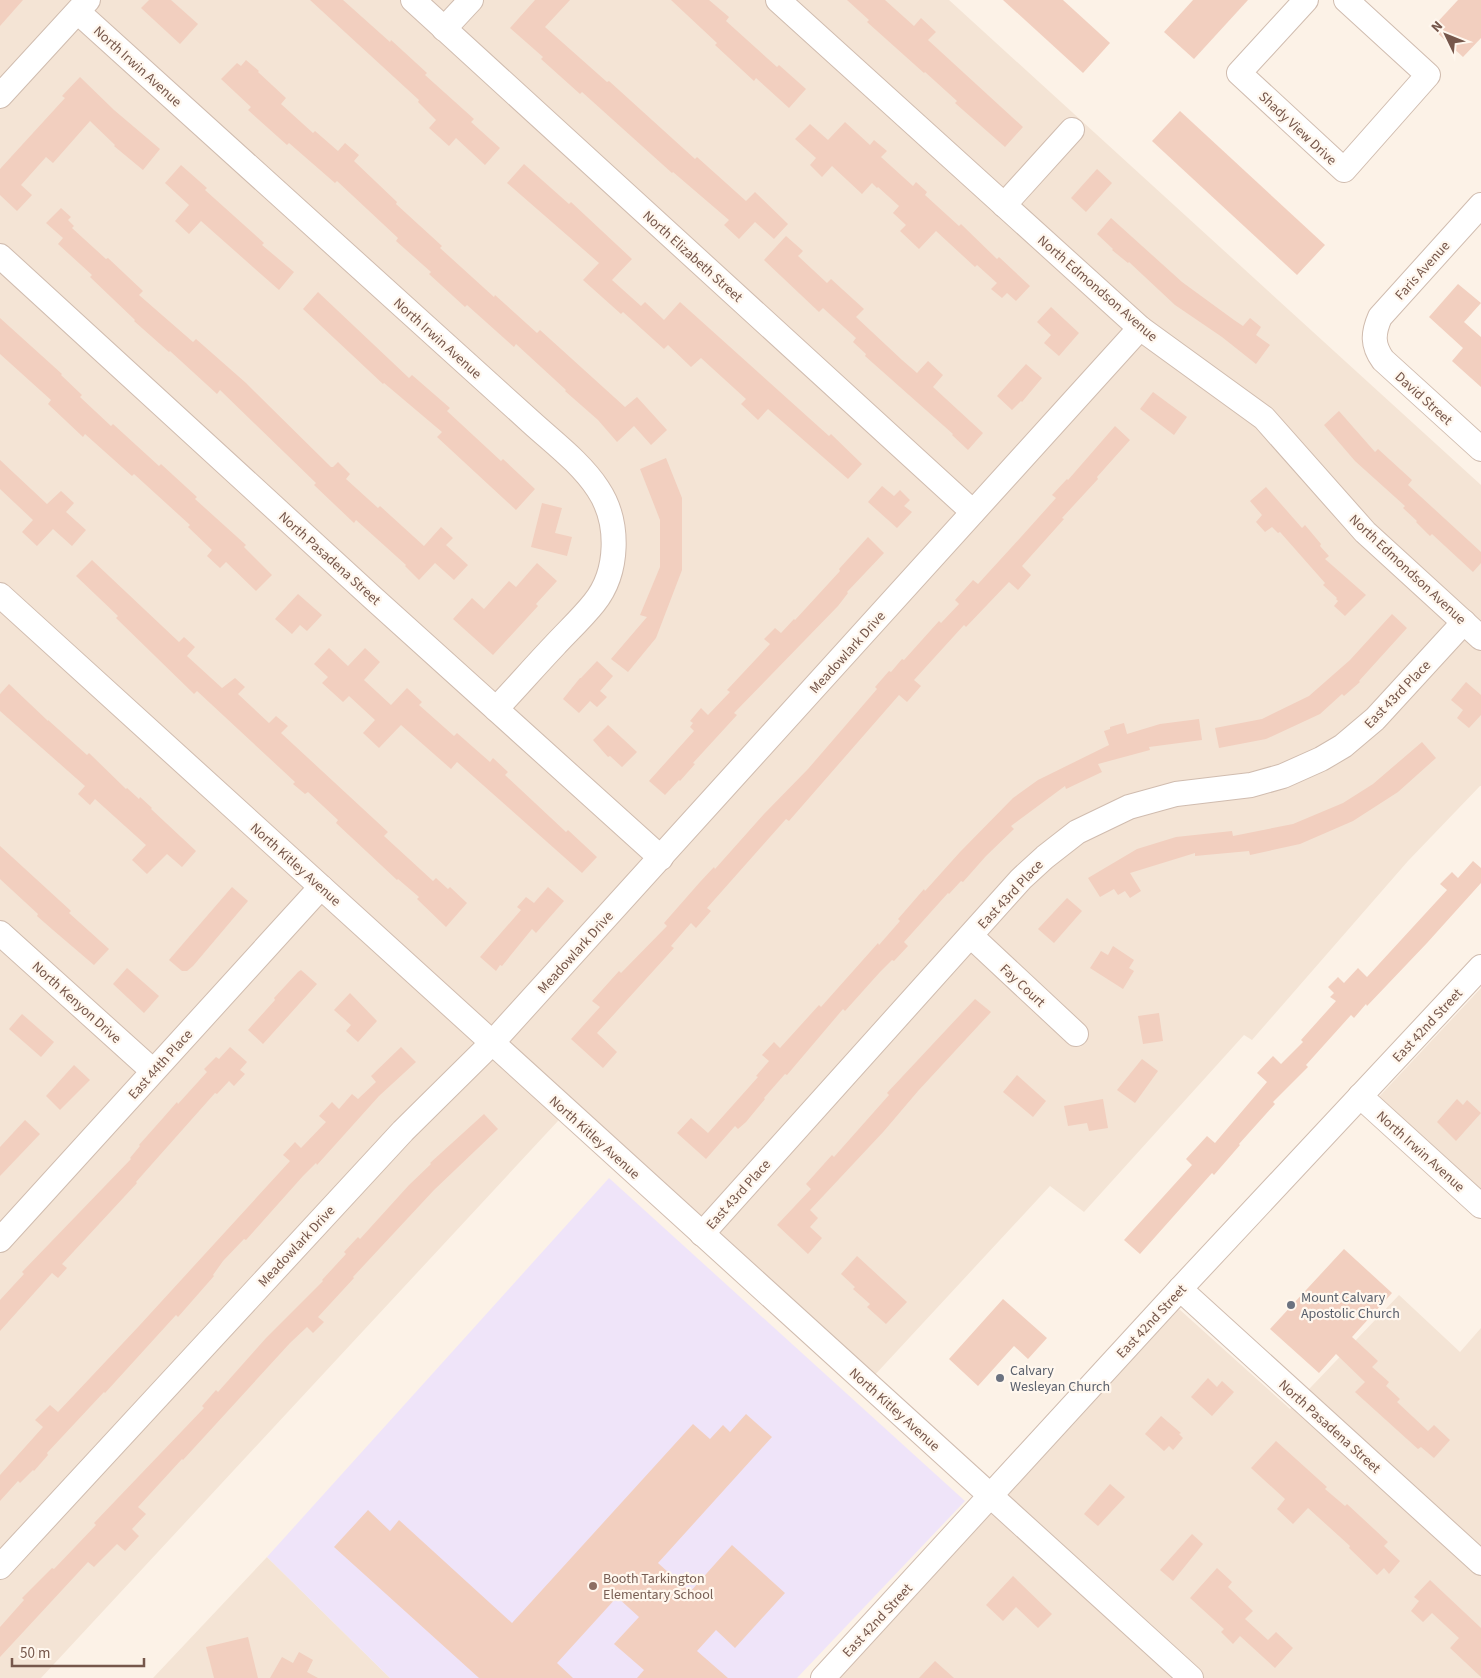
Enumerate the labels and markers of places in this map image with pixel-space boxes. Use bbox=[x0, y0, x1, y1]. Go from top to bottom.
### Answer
place label: Mount Calvary Apostolic Church bbox=[1301, 1288, 1400, 1324]
marker: Mount Calvary Apostolic Church bbox=[1285, 1299, 1297, 1311]
place label: Calvary Wesleyan Church bbox=[1010, 1361, 1110, 1397]
marker: Calvary Wesleyan Church bbox=[994, 1372, 1006, 1384]
place label: Booth Tarkington Elementary School bbox=[603, 1569, 714, 1605]
marker: Booth Tarkington Elementary School bbox=[587, 1580, 599, 1592]

